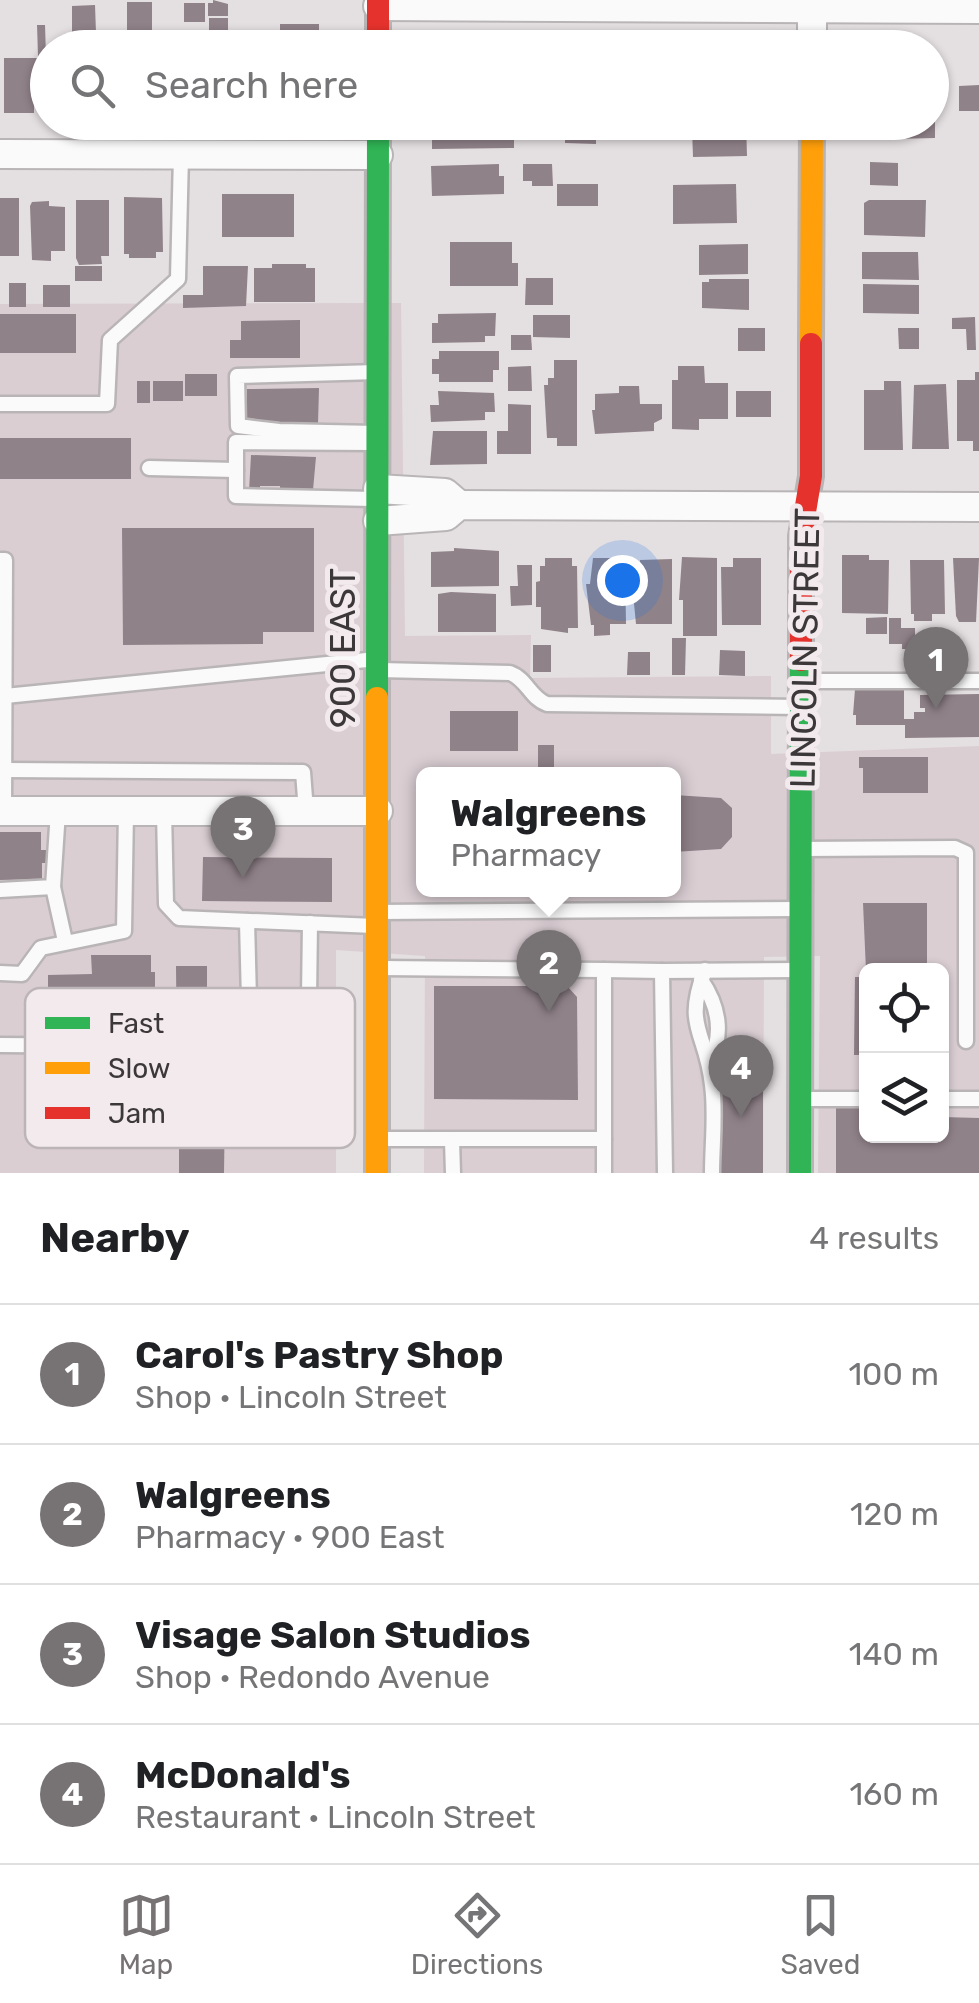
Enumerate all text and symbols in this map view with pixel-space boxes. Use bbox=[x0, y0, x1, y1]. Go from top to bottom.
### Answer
search box bbox=[30, 30, 949, 140]
icon: search bbox=[65, 58, 120, 113]
text: Search here bbox=[145, 62, 358, 108]
street label: LINCOLN STREET bbox=[782, 507, 828, 789]
your location bbox=[597, 555, 648, 606]
street label: 900 EAST bbox=[322, 568, 364, 728]
pin: 1 bbox=[904, 626, 968, 709]
popup bbox=[416, 767, 681, 897]
text: Walgreens bbox=[451, 790, 646, 836]
pin: 3 bbox=[210, 796, 276, 878]
text: Pharmacy bbox=[451, 836, 601, 874]
pin: 2 bbox=[516, 930, 582, 1012]
map controls bbox=[859, 963, 949, 1143]
button: locate bbox=[859, 963, 949, 1053]
legend bbox=[25, 988, 355, 1148]
text: Fast bbox=[108, 1007, 164, 1040]
pin: 4 bbox=[708, 1034, 774, 1117]
text: Slow bbox=[108, 1052, 170, 1085]
button: layers bbox=[859, 1053, 949, 1143]
text: Jam bbox=[108, 1097, 166, 1130]
text: Nearby bbox=[40, 1213, 190, 1263]
text: 4 results bbox=[809, 1219, 939, 1257]
text: Carol's Pastry Shop bbox=[135, 1332, 503, 1378]
text: 1 bbox=[65, 1355, 80, 1393]
text: 100 m bbox=[848, 1355, 939, 1393]
text: Shop · Lincoln Street bbox=[135, 1378, 447, 1416]
text: Walgreens bbox=[135, 1472, 331, 1518]
text: 2 bbox=[62, 1495, 83, 1533]
text: 120 m bbox=[850, 1495, 939, 1533]
text: Pharmacy · 900 East bbox=[135, 1518, 445, 1556]
text: Visage Salon Studios bbox=[135, 1612, 531, 1658]
text: 3 bbox=[62, 1635, 83, 1673]
text: 140 m bbox=[849, 1635, 939, 1673]
text: Shop · Redondo Avenue bbox=[135, 1658, 490, 1696]
text: McDonald's bbox=[135, 1752, 351, 1798]
text: 4 bbox=[62, 1775, 83, 1813]
text: 160 m bbox=[849, 1775, 939, 1813]
text: Restaurant · Lincoln Street bbox=[135, 1798, 536, 1836]
tab: Map bbox=[119, 1888, 174, 1981]
tab: Directions bbox=[411, 1888, 543, 1981]
tab: Saved bbox=[780, 1888, 860, 1981]

